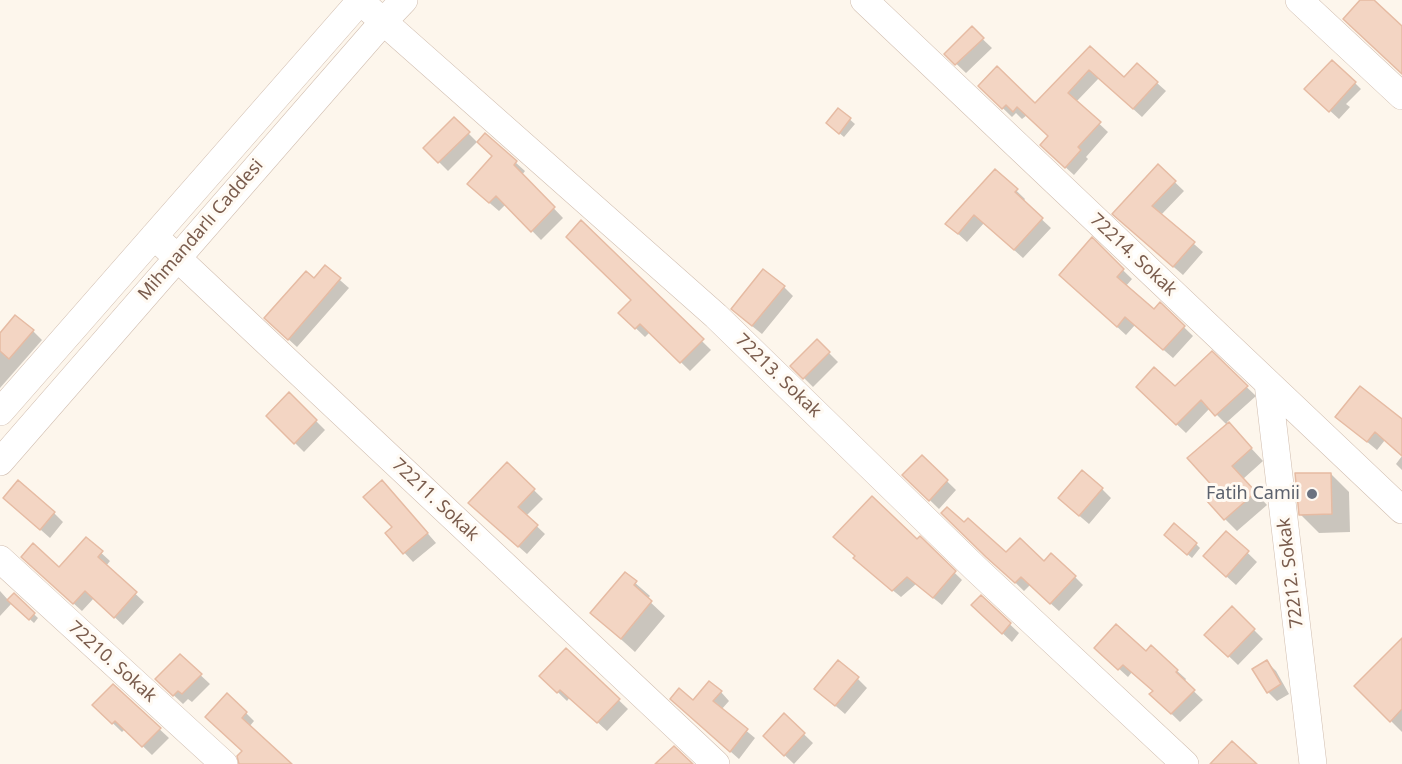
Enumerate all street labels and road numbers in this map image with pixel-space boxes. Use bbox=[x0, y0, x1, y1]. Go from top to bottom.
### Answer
street label: Mihmandarlı Caddesi bbox=[134, 155, 268, 305]
street label: 72214. Sokak bbox=[1085, 209, 1181, 301]
street label: 72213. Sokak bbox=[731, 330, 825, 422]
street label: 72211. Sokak bbox=[387, 454, 483, 546]
street label: 72212. Sokak bbox=[1274, 517, 1308, 629]
street label: 72210. Sokak bbox=[63, 617, 161, 707]

